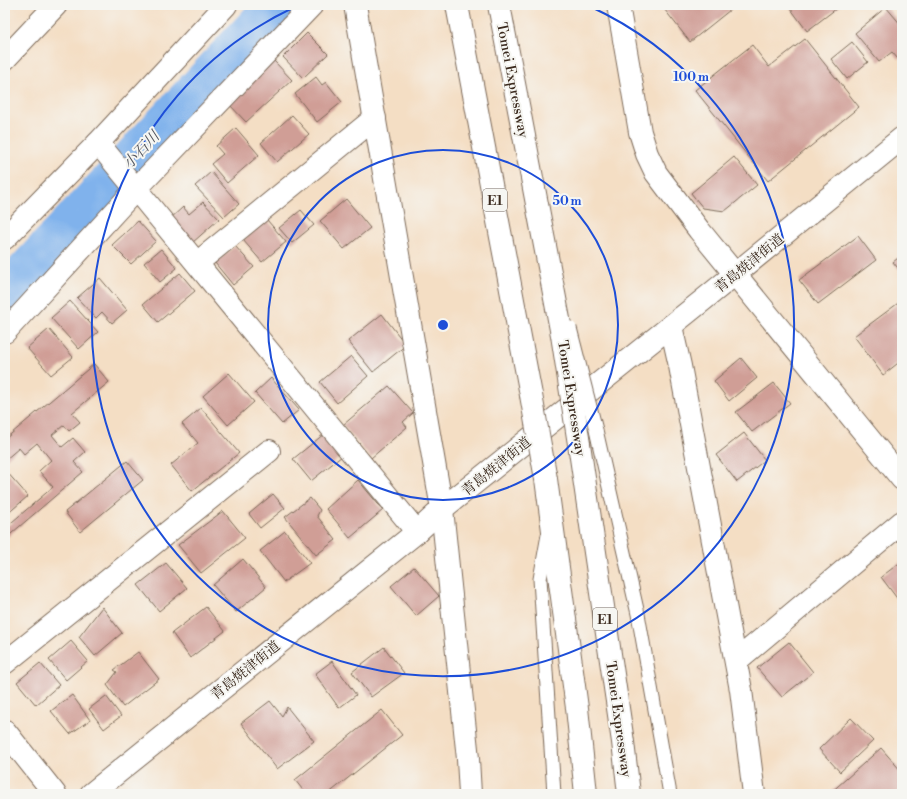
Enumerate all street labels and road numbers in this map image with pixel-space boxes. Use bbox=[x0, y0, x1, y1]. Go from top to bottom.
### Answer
street label: Tomei Expressway bbox=[492, 21, 532, 140]
road number: E1 bbox=[483, 189, 507, 211]
street label: 青島焼津街道 bbox=[711, 230, 788, 297]
street label: Tomei Expressway bbox=[553, 339, 589, 458]
street label: 青島焼津街道 bbox=[458, 433, 535, 500]
road number: E1 bbox=[593, 608, 617, 630]
street label: 青島焼津街道 bbox=[207, 637, 284, 704]
street label: Tomei Expressway bbox=[601, 660, 635, 779]

